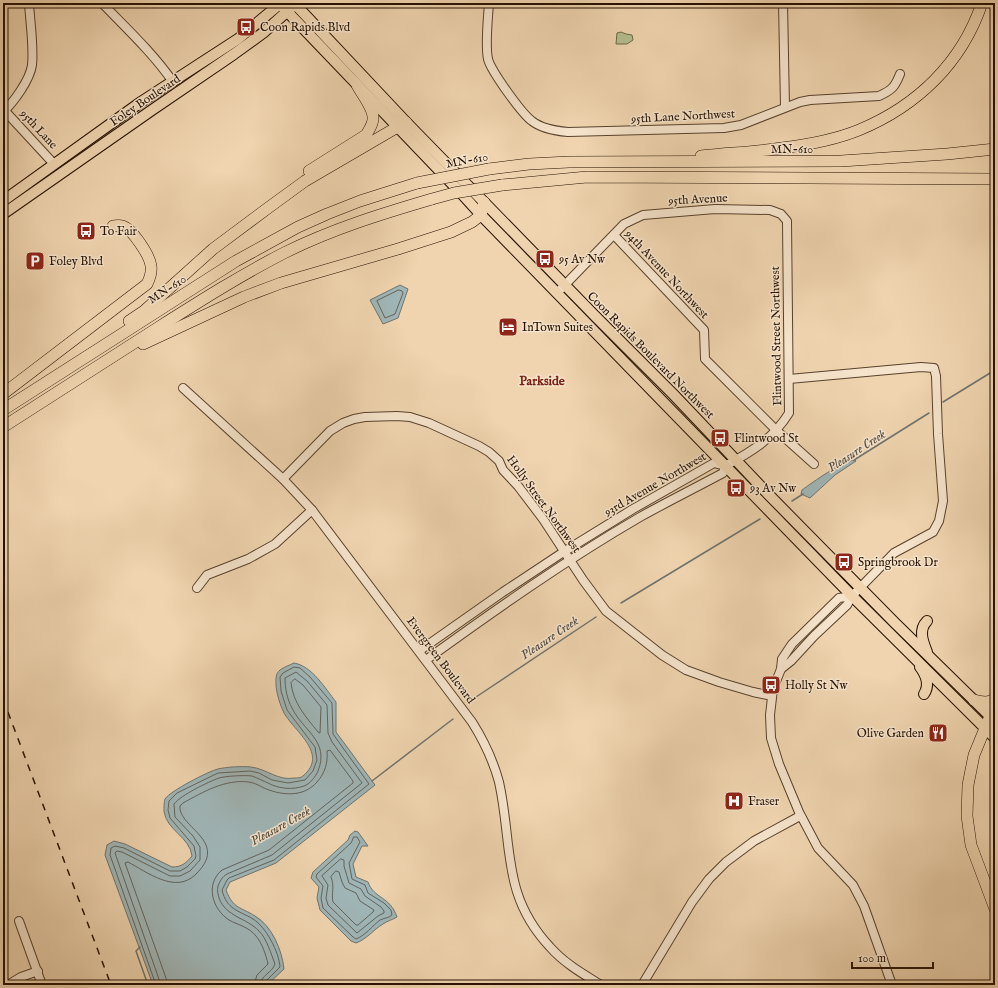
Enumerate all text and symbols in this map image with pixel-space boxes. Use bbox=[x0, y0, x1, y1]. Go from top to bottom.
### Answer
bus stop icon: Coon Rapids Blvd bbox=[235, 16, 257, 38]
place label: Coon Rapids Blvd bbox=[260, 20, 351, 36]
street label: Foley Boulevard bbox=[107, 71, 184, 130]
street label: 95th Lane bbox=[16, 106, 61, 152]
street label: 95th Lane Northwest bbox=[630, 106, 735, 127]
street label: MN-610 bbox=[771, 142, 813, 157]
street label: MN-610 bbox=[445, 149, 489, 172]
street label: 95th Avenue bbox=[667, 190, 729, 209]
bus stop icon: To Fair bbox=[75, 220, 97, 242]
place label: To Fair bbox=[100, 224, 138, 239]
street label: 94th Avenue Northwest bbox=[621, 226, 712, 322]
bus stop icon: 95 Av Nw bbox=[534, 248, 556, 270]
parking icon: Foley Blvd bbox=[24, 250, 46, 272]
place label: 95 Av Nw bbox=[558, 252, 606, 267]
place label: Foley Blvd bbox=[49, 254, 103, 269]
street label: Flintwood Street Northwest bbox=[768, 266, 785, 406]
street label: MN-610 bbox=[145, 271, 189, 307]
street label: Coon Rapids Boulevard Northwest bbox=[583, 289, 717, 423]
hotel icon: InTown Suites bbox=[497, 316, 519, 338]
place label: InTown Suites bbox=[522, 320, 593, 335]
district label: Parkside bbox=[519, 373, 565, 390]
water label: Pleasure Creek bbox=[824, 426, 890, 476]
bus stop icon: Flintwood St bbox=[709, 427, 731, 449]
place label: Flintwood St bbox=[734, 431, 799, 446]
street label: 93rd Avenue Northwest bbox=[601, 449, 709, 520]
street label: Holly Street Northwest bbox=[503, 453, 584, 556]
bus stop icon: 93 Av Nw bbox=[725, 477, 747, 499]
place label: 93 Av Nw bbox=[749, 481, 797, 496]
bus stop icon: Springbrook Dr bbox=[833, 551, 855, 573]
place label: Springbrook Dr bbox=[858, 555, 938, 571]
water label: Pleasure Creek bbox=[518, 612, 583, 664]
street label: Evergreen Boulevard bbox=[403, 614, 479, 707]
bus stop icon: Holly St Nw bbox=[760, 674, 782, 696]
place label: Holly St Nw bbox=[785, 678, 848, 693]
restaurant icon: Olive Garden bbox=[927, 722, 949, 744]
place label: Olive Garden bbox=[857, 726, 925, 741]
hospital icon: Fraser bbox=[723, 790, 745, 812]
place label: Fraser bbox=[748, 794, 780, 809]
water label: Pleasure Creek bbox=[248, 802, 314, 850]
scale bar bbox=[852, 944, 933, 970]
text: 100 m bbox=[858, 951, 886, 966]

